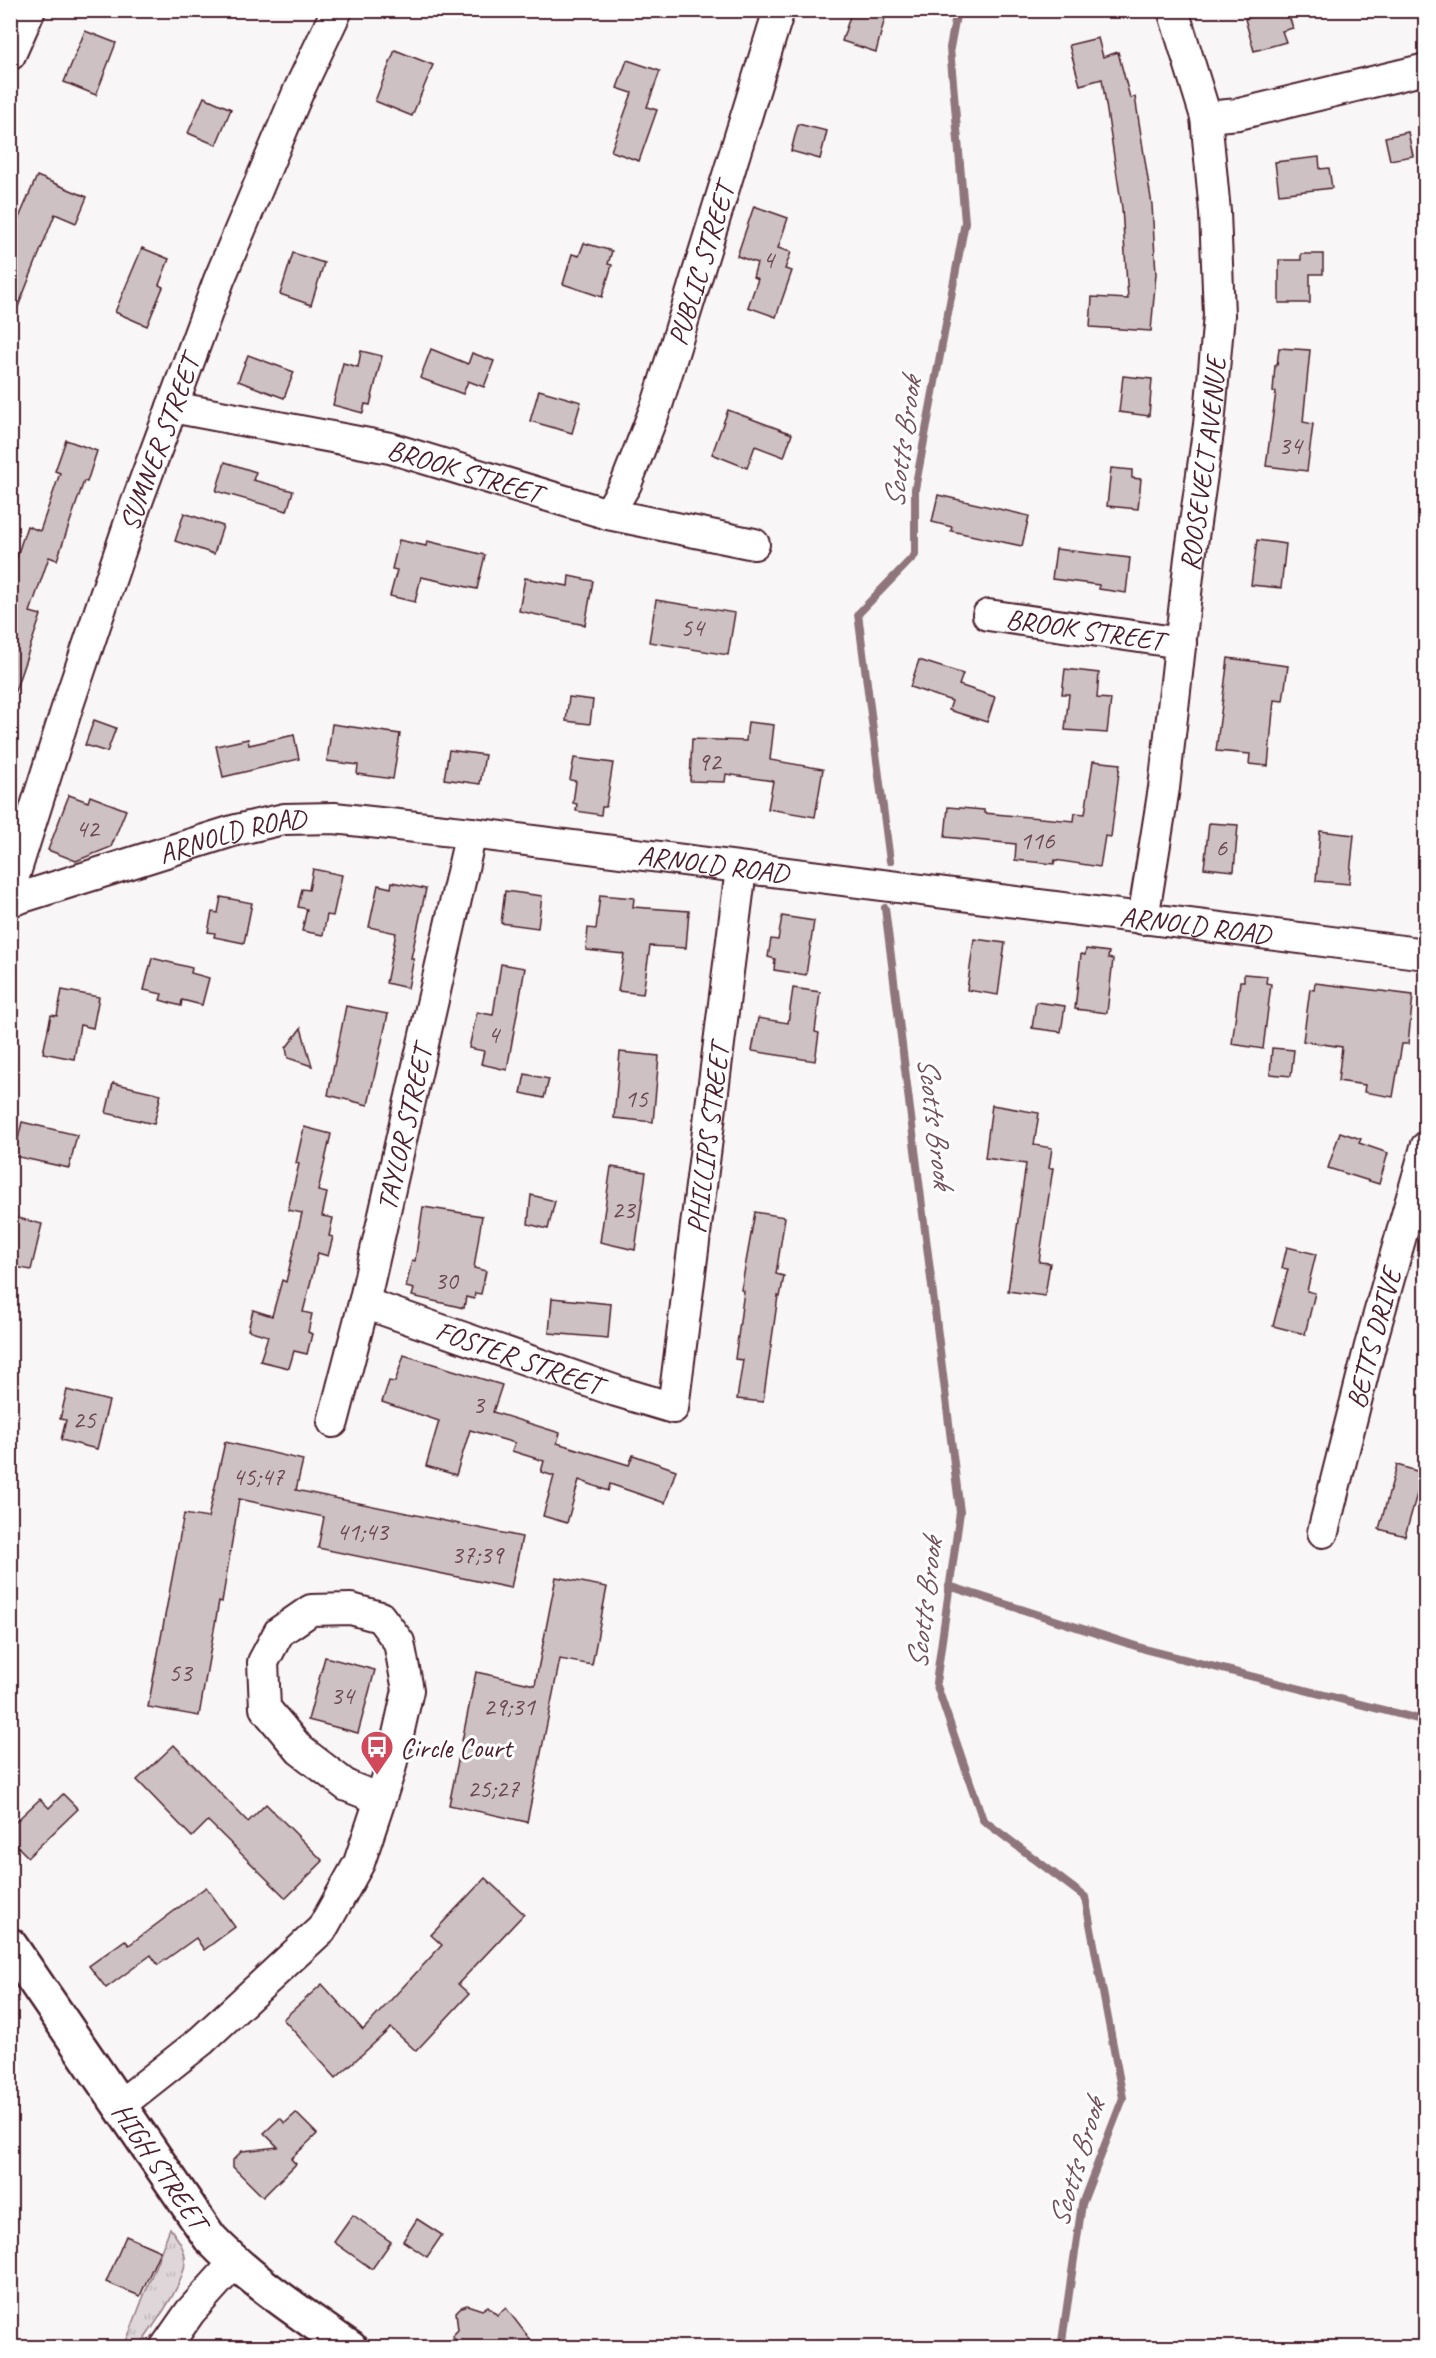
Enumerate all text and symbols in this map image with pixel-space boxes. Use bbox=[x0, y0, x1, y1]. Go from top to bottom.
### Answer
street label: PUBLIC STREET bbox=[659, 173, 744, 349]
house number: 4 bbox=[762, 243, 776, 276]
street label: SUMNER STREET bbox=[111, 345, 209, 535]
street label: ROOSEVELT AVENUE bbox=[1171, 352, 1233, 573]
water label: Scotts Brook bbox=[874, 369, 931, 511]
house number: 34 bbox=[1278, 429, 1304, 462]
street label: BROOK STREET bbox=[384, 431, 552, 512]
street label: BROOK STREET bbox=[1004, 600, 1172, 659]
house number: 54 bbox=[680, 611, 706, 644]
house number: 92 bbox=[697, 745, 723, 778]
street label: ARNOLD ROAD bbox=[154, 800, 309, 871]
house number: 42 bbox=[75, 812, 101, 845]
house number: 116 bbox=[1019, 824, 1056, 857]
house number: 6 bbox=[1215, 831, 1228, 864]
street label: ARNOLD ROAD bbox=[636, 837, 793, 891]
street label: ARNOLD ROAD bbox=[1118, 898, 1275, 952]
house number: 4 bbox=[487, 1018, 501, 1051]
street label: TAYLOR STREET bbox=[368, 1036, 441, 1214]
street label: PHILLIPS STREET bbox=[678, 1036, 737, 1235]
water label: Scotts Brook bbox=[909, 1055, 964, 1195]
house number: 15 bbox=[624, 1082, 649, 1115]
house number: 23 bbox=[611, 1193, 637, 1226]
street label: BETTS DRIVE bbox=[1337, 1261, 1409, 1412]
house number: 30 bbox=[434, 1264, 460, 1297]
street label: FOSTER STREET bbox=[432, 1312, 613, 1404]
house number: 3 bbox=[472, 1388, 486, 1421]
house number: 25 bbox=[72, 1403, 97, 1436]
house number: 45;47 bbox=[232, 1460, 285, 1493]
house number: 41;43 bbox=[336, 1515, 390, 1548]
water label: Scotts Brook bbox=[897, 1531, 952, 1671]
house number: 37;39 bbox=[451, 1538, 505, 1571]
house number: 53 bbox=[168, 1656, 194, 1689]
house number: 34 bbox=[330, 1679, 356, 1712]
house number: 29;31 bbox=[483, 1690, 536, 1723]
bus stop icon: Circle Court bbox=[359, 1729, 395, 1776]
place label: Circle Court bbox=[400, 1730, 515, 1765]
house number: 25;27 bbox=[467, 1772, 520, 1805]
water label: Scotts Brook bbox=[1039, 2089, 1115, 2231]
street label: HIGH STREET bbox=[105, 2095, 220, 2241]

